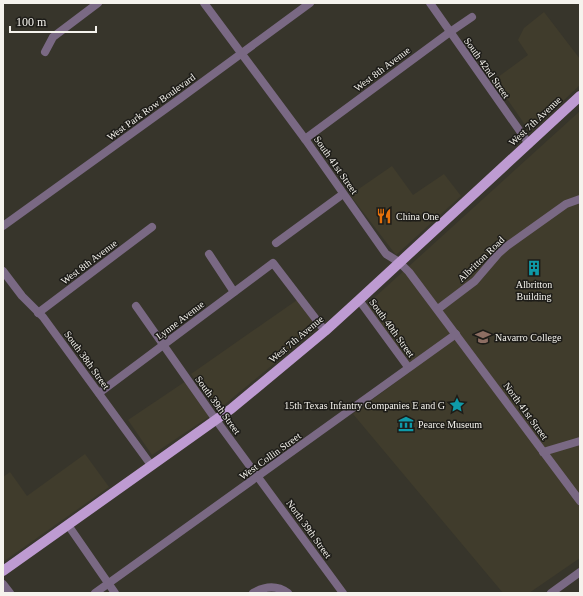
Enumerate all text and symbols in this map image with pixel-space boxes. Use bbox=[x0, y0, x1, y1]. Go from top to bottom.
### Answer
scale bar bbox=[10, 8, 96, 34]
text: 100 m bbox=[16, 15, 47, 29]
street label: South 42nd Street bbox=[462, 35, 512, 101]
street label: West 8th Avenue bbox=[352, 44, 413, 94]
street label: West Park Row Boulevard bbox=[105, 71, 197, 143]
street label: West 7th Avenue bbox=[507, 94, 564, 148]
street label: South 41st Street bbox=[312, 134, 360, 196]
restaurant icon: China One bbox=[375, 207, 393, 225]
place label: China One bbox=[396, 211, 440, 222]
street label: Albritton Road bbox=[455, 234, 507, 284]
street label: West 8th Avenue bbox=[59, 237, 120, 287]
building icon: Albritton Building bbox=[525, 259, 543, 277]
place label: Albritton Building bbox=[516, 279, 552, 302]
street label: South 40th Street bbox=[367, 297, 417, 359]
street label: Lynne Avenue bbox=[154, 298, 207, 342]
street label: West 7th Avenue bbox=[267, 313, 326, 365]
school or university icon: Navarro College bbox=[474, 328, 492, 346]
street label: South 38th Street bbox=[62, 329, 112, 391]
place label: Navarro College bbox=[495, 332, 562, 343]
street label: South 39th Street bbox=[193, 374, 243, 436]
street label: North 41st Street bbox=[501, 380, 551, 442]
place icon: 15th Texas Infantry Companies E and G bbox=[448, 396, 466, 414]
place label: 15th Texas Infantry Companies E and G bbox=[284, 400, 445, 411]
museum icon: Pearce Museum bbox=[397, 415, 415, 433]
place label: Pearce Museum bbox=[418, 419, 482, 430]
street label: West Collin Street bbox=[237, 430, 303, 482]
street label: North 39th Street bbox=[284, 498, 334, 560]

